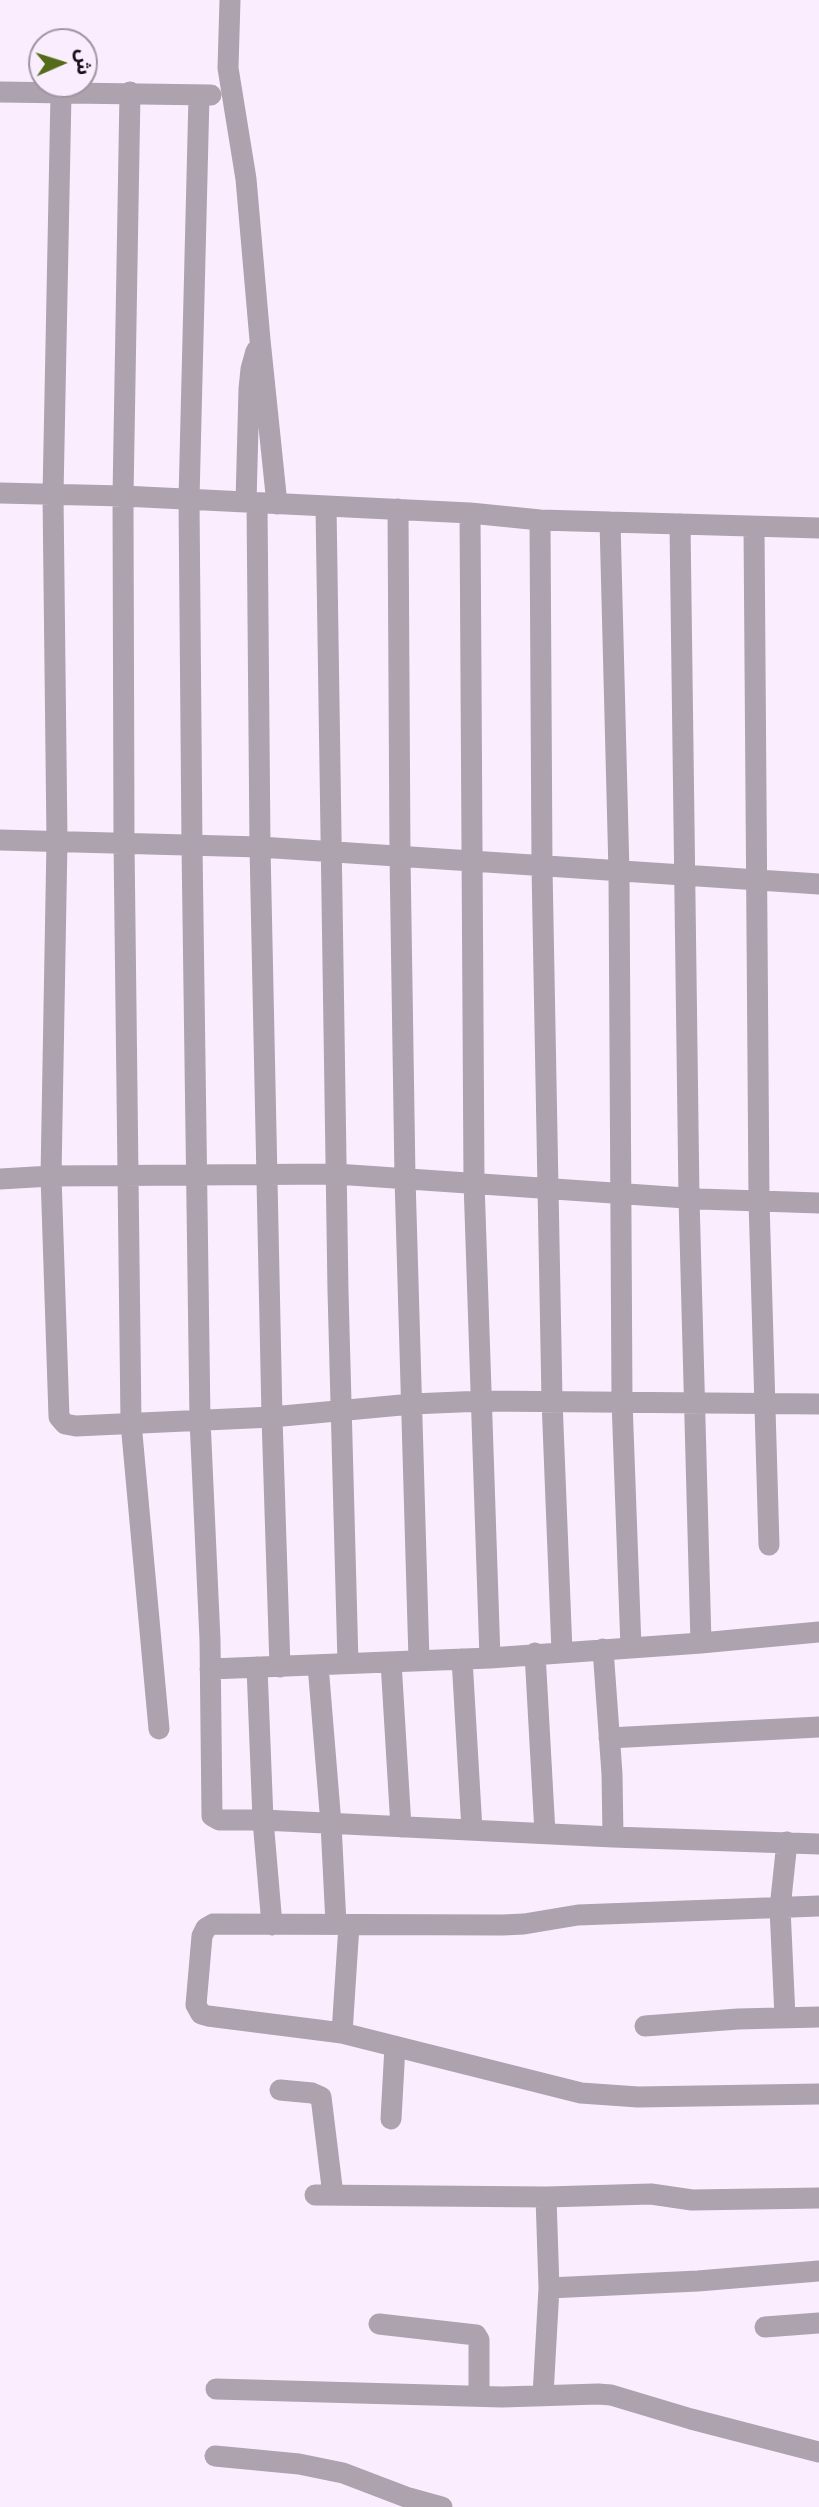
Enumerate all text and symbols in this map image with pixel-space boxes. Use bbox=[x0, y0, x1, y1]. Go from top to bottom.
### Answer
north arrow bbox=[28, 28, 98, 98]
text: ش bbox=[72, 48, 93, 75]

